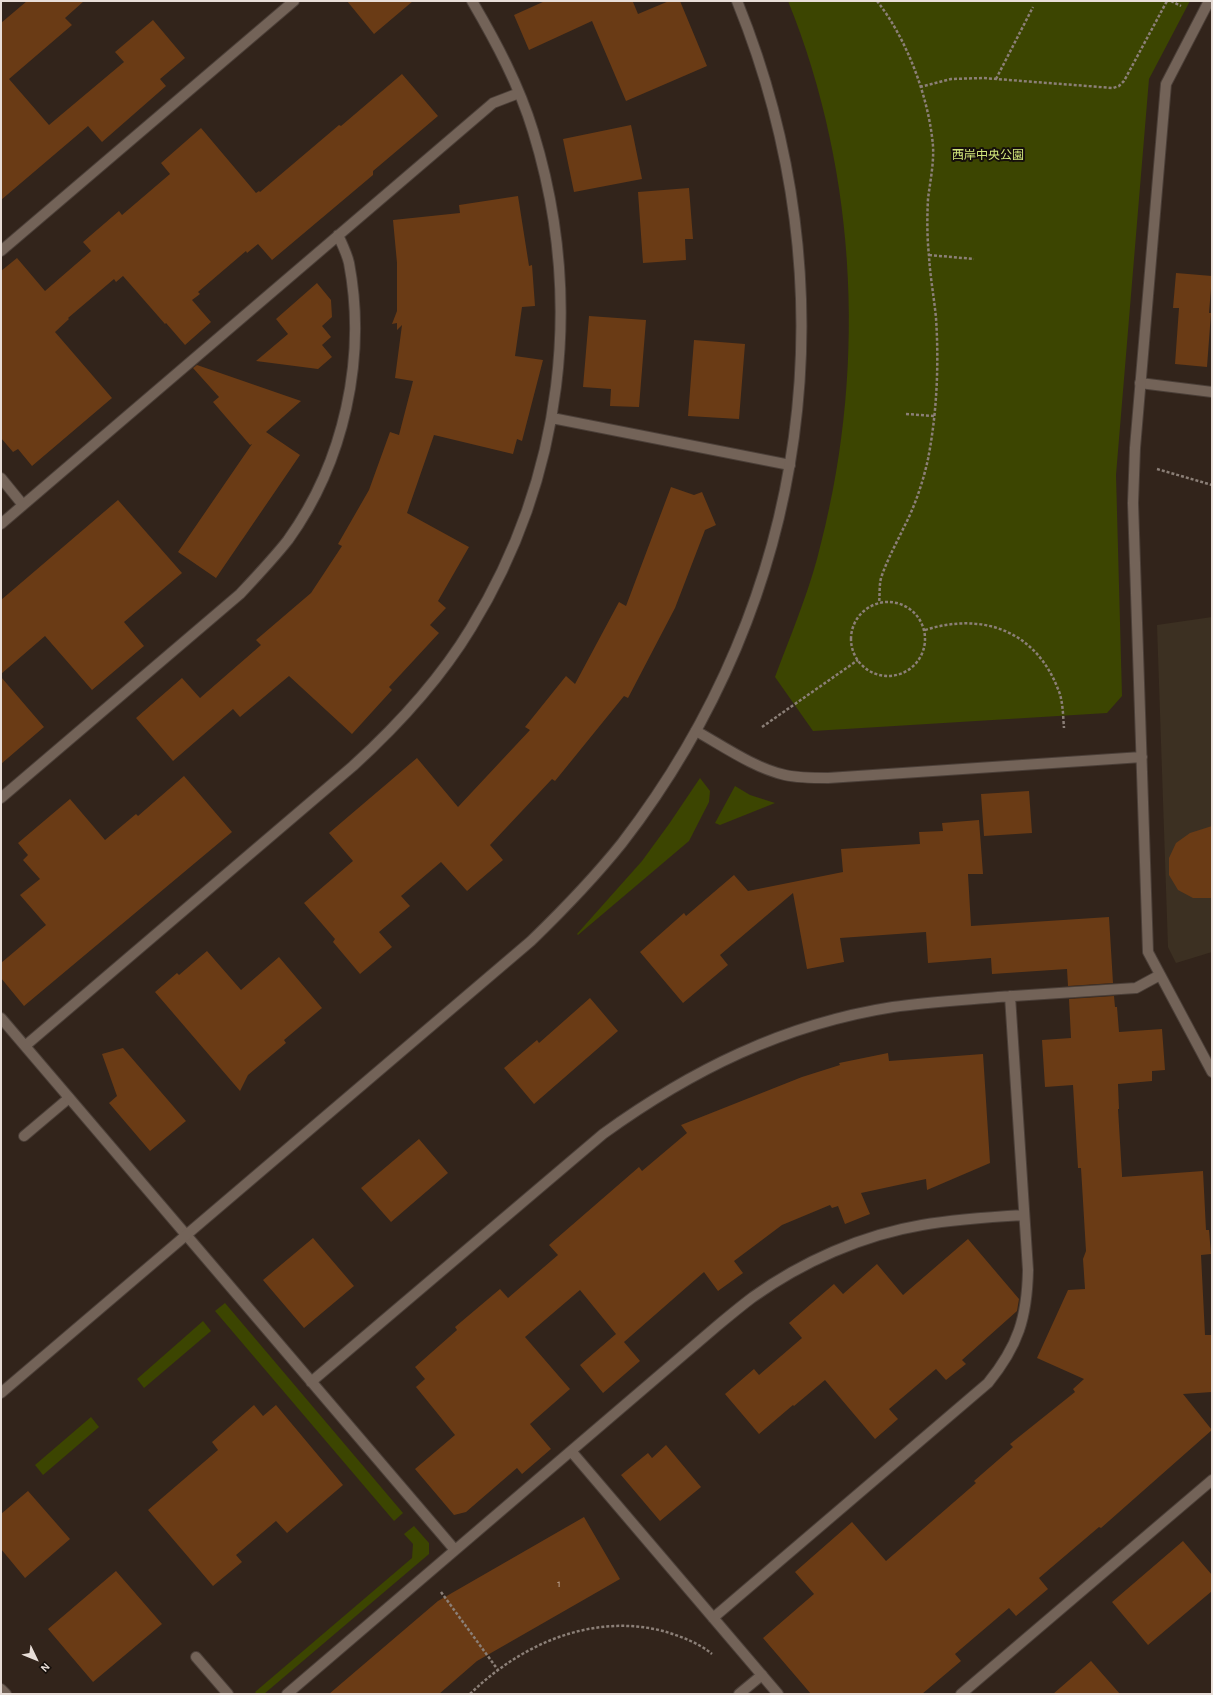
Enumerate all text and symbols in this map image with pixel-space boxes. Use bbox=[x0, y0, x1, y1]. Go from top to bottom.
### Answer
park label: 西岸中央公園 bbox=[952, 148, 1024, 162]
house number: 1 bbox=[557, 1578, 561, 1590]
north arrow bbox=[16, 1639, 56, 1679]
text: N bbox=[39, 1661, 52, 1674]

